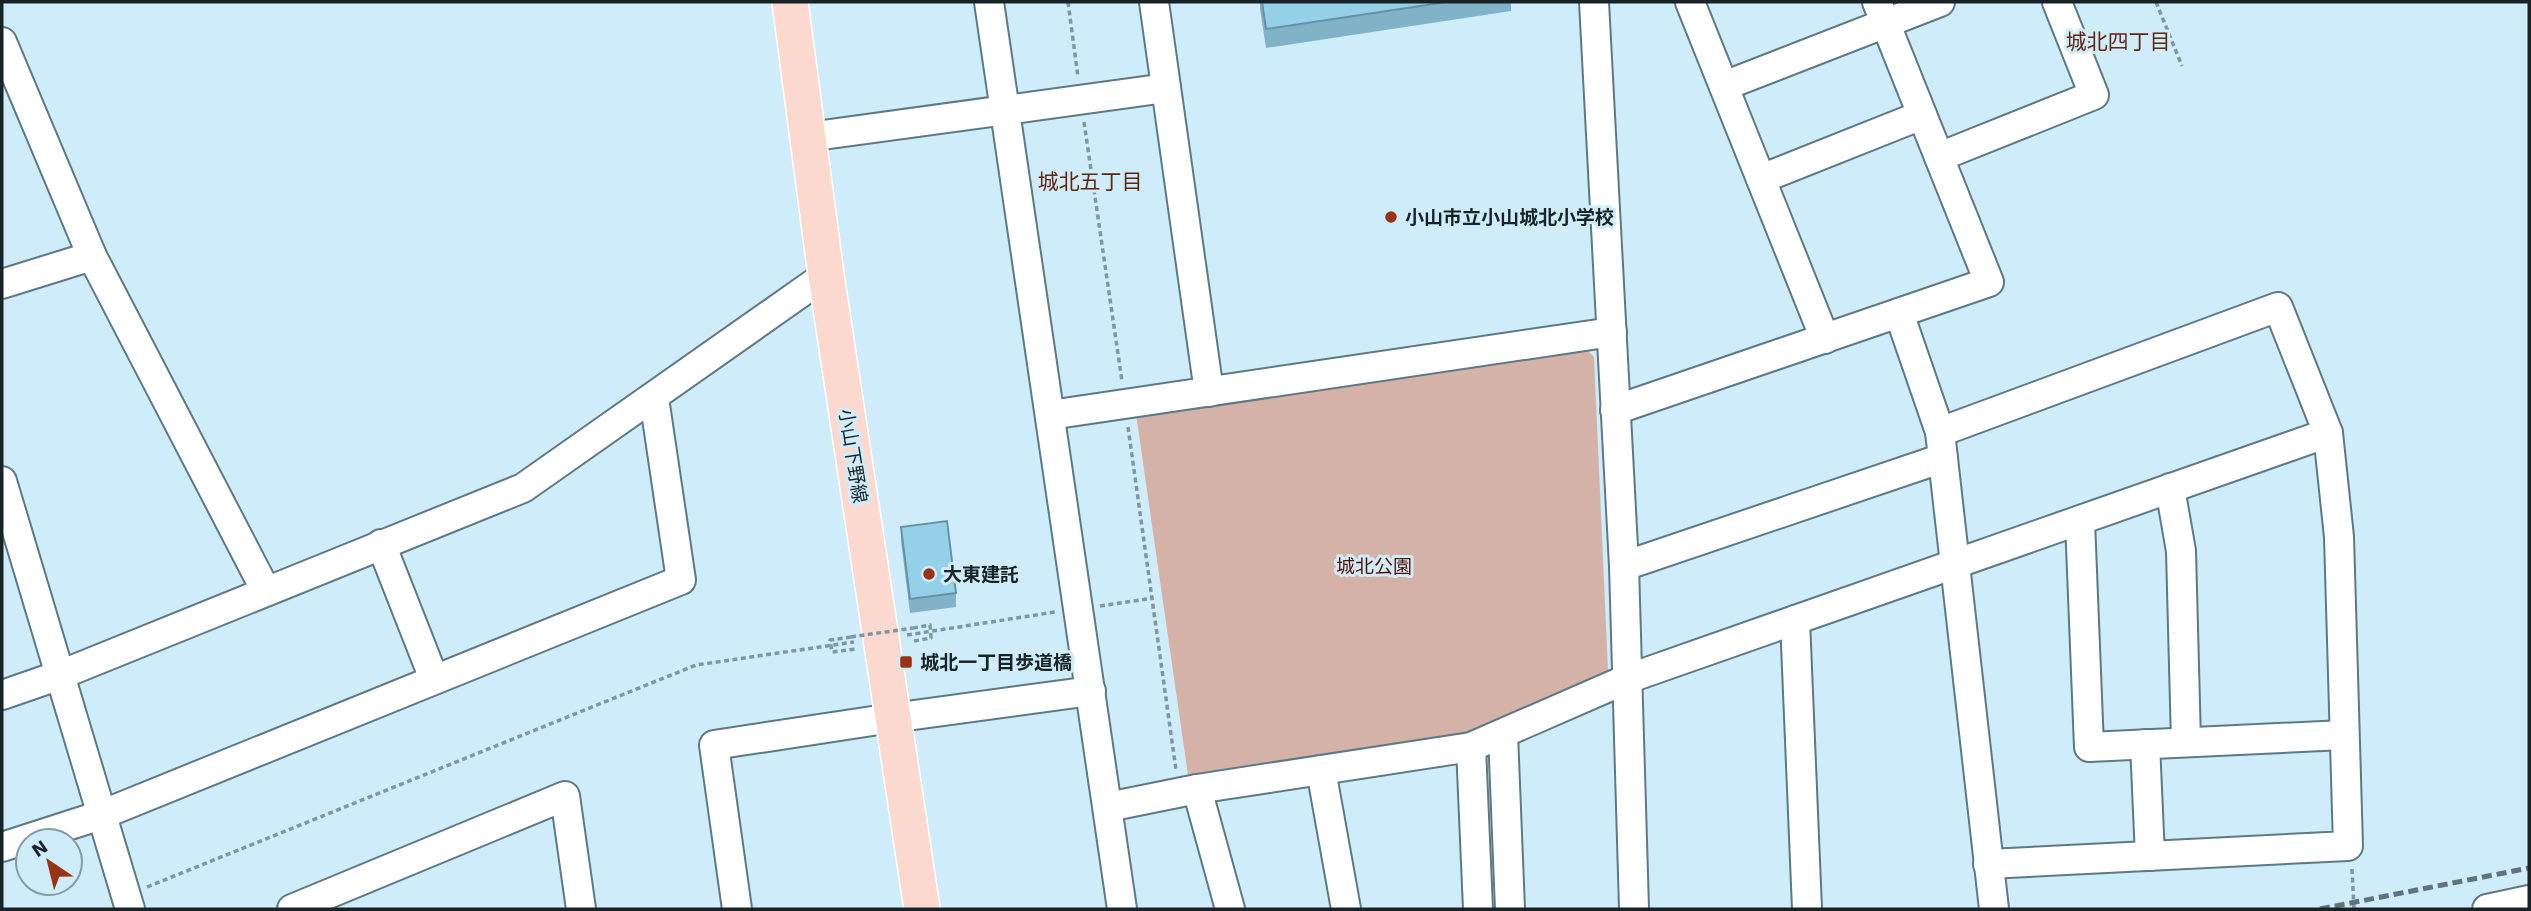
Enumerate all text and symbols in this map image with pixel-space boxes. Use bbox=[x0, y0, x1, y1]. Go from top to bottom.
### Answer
district label: 城北四丁目 bbox=[2066, 29, 2171, 54]
district label: 城北五丁目 bbox=[1038, 169, 1143, 194]
place label: 小山市立小山城北小学校 bbox=[1405, 206, 1614, 229]
marker: 小山市立小山城北小学校 bbox=[1383, 209, 1399, 225]
street label: 小山下野線 bbox=[834, 407, 872, 505]
park label: 城北公園 bbox=[1336, 555, 1412, 578]
place label: 大東建託 bbox=[943, 563, 1019, 586]
marker: 大東建託 bbox=[921, 566, 937, 582]
place label: 城北一丁目歩道橋 bbox=[920, 651, 1072, 674]
marker: 城北一丁目歩道橋 bbox=[898, 654, 914, 670]
north arrow bbox=[14, 827, 84, 897]
text: N bbox=[27, 835, 52, 862]

